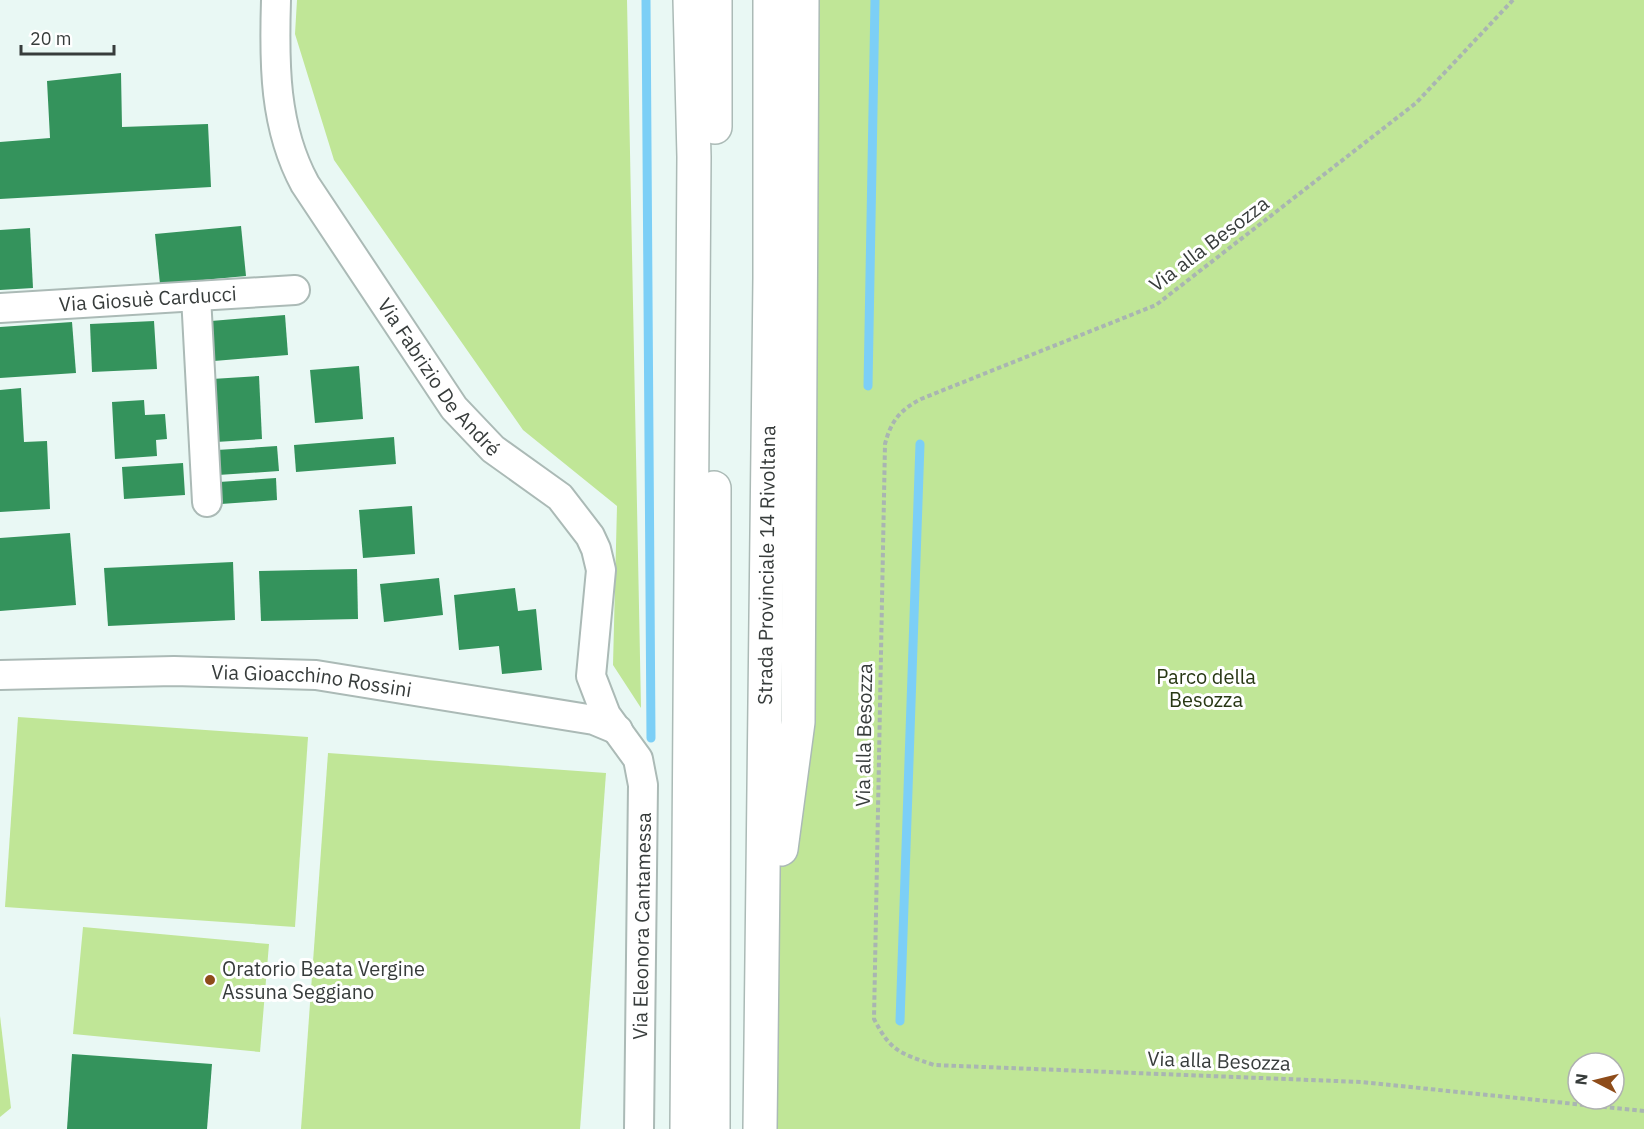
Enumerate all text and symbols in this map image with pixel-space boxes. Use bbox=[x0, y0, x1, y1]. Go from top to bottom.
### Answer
scale bar bbox=[21, 18, 114, 56]
text: 20 m bbox=[30, 27, 72, 50]
street label: Via alla Besozza bbox=[1143, 189, 1274, 298]
street label: Via Giosuè Carducci bbox=[58, 280, 237, 317]
street label: Via Fabrizio De André bbox=[372, 293, 507, 462]
street label: Strada Provinciale 14 Rivoltana bbox=[751, 425, 781, 705]
street label: Via Gioacchino Rossini bbox=[211, 658, 414, 703]
street label: Via alla Besozza bbox=[849, 663, 878, 807]
park label: Parco della Besozza bbox=[1156, 663, 1256, 713]
street label: Via Eleonora Cantamessa bbox=[626, 812, 657, 1040]
place label: Oratorio Beata Vergine Assuna Seggiano bbox=[222, 955, 425, 1005]
marker: Oratorio Beata Vergine Assuna Seggiano bbox=[203, 973, 217, 987]
street label: Via alla Besozza bbox=[1147, 1045, 1292, 1077]
north arrow bbox=[1566, 1051, 1626, 1111]
text: N bbox=[1570, 1072, 1592, 1086]

